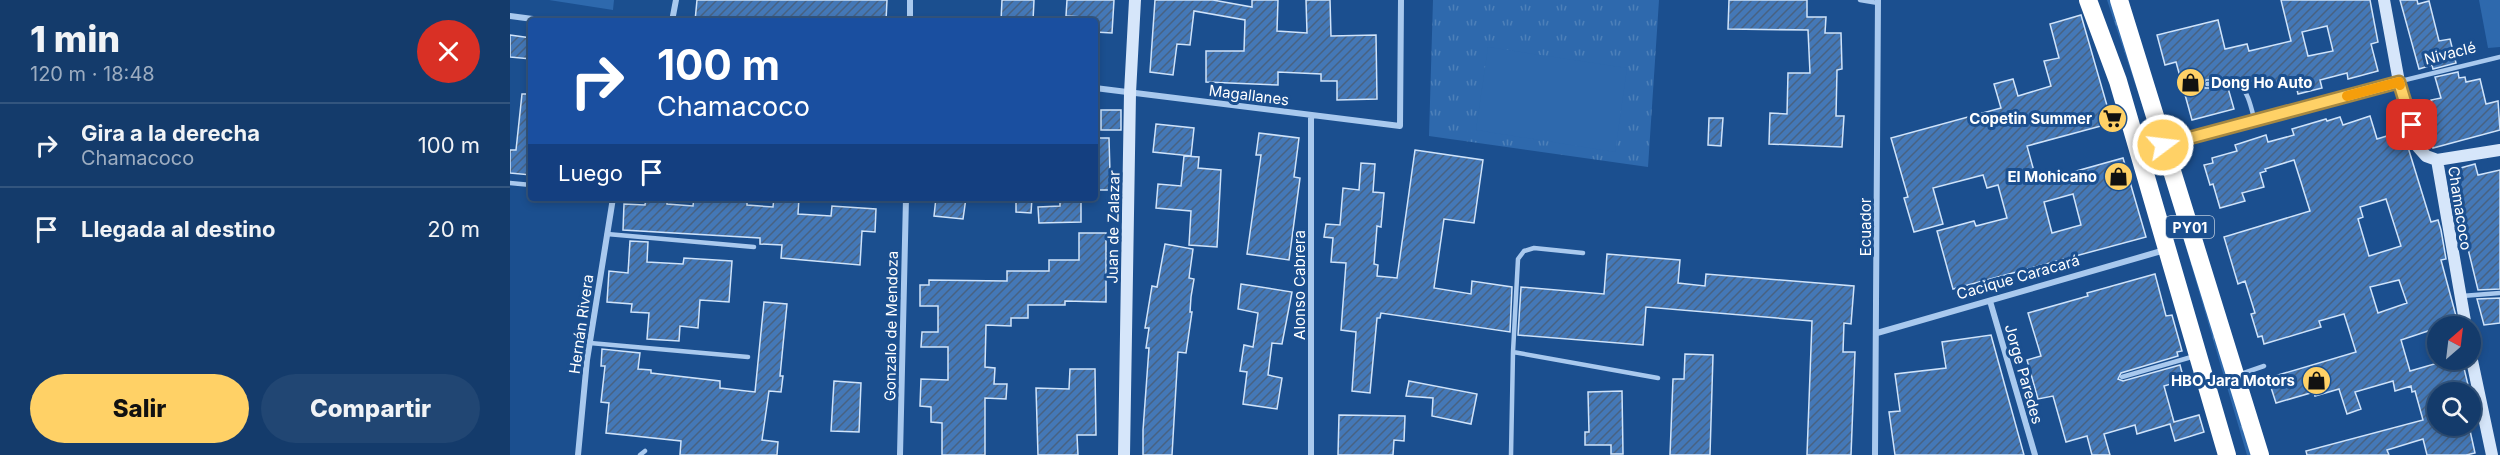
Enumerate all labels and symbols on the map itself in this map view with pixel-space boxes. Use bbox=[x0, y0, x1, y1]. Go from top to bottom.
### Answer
street label: Nivaclé bbox=[2422, 37, 2478, 69]
shop icon: Dong Ho Auto bbox=[2174, 66, 2206, 98]
place label: Dong Ho Auto bbox=[2211, 73, 2312, 92]
street label: Magallanes bbox=[1208, 81, 1290, 109]
pin bbox=[2386, 99, 2437, 150]
supermarket icon: Copetin Summer bbox=[2097, 102, 2129, 134]
place label: Copetin Summer bbox=[1969, 109, 2092, 128]
position arrow bbox=[2131, 113, 2195, 177]
shop icon: El Mohicano bbox=[2102, 160, 2134, 192]
street label: Chamacoco bbox=[2444, 165, 2476, 251]
place label: El Mohicano bbox=[2007, 167, 2097, 186]
street label: Juan de Zalazar bbox=[1103, 170, 1123, 284]
street label: Ecuador bbox=[1856, 197, 1875, 256]
road number: PY01 bbox=[2166, 216, 2214, 238]
street label: Alonso Cabrera bbox=[1290, 230, 1309, 340]
street label: Cacique Caracará bbox=[1954, 250, 2082, 304]
street label: Gonzalo de Mendoza bbox=[880, 251, 902, 401]
street label: Hernán Rivera bbox=[565, 273, 597, 375]
north arrow bbox=[2427, 316, 2481, 370]
street label: Jorge Paredes bbox=[2001, 322, 2047, 426]
shop icon: HBO Jara Motors bbox=[2300, 364, 2332, 396]
place label: HBO Jara Motors bbox=[2171, 371, 2295, 390]

